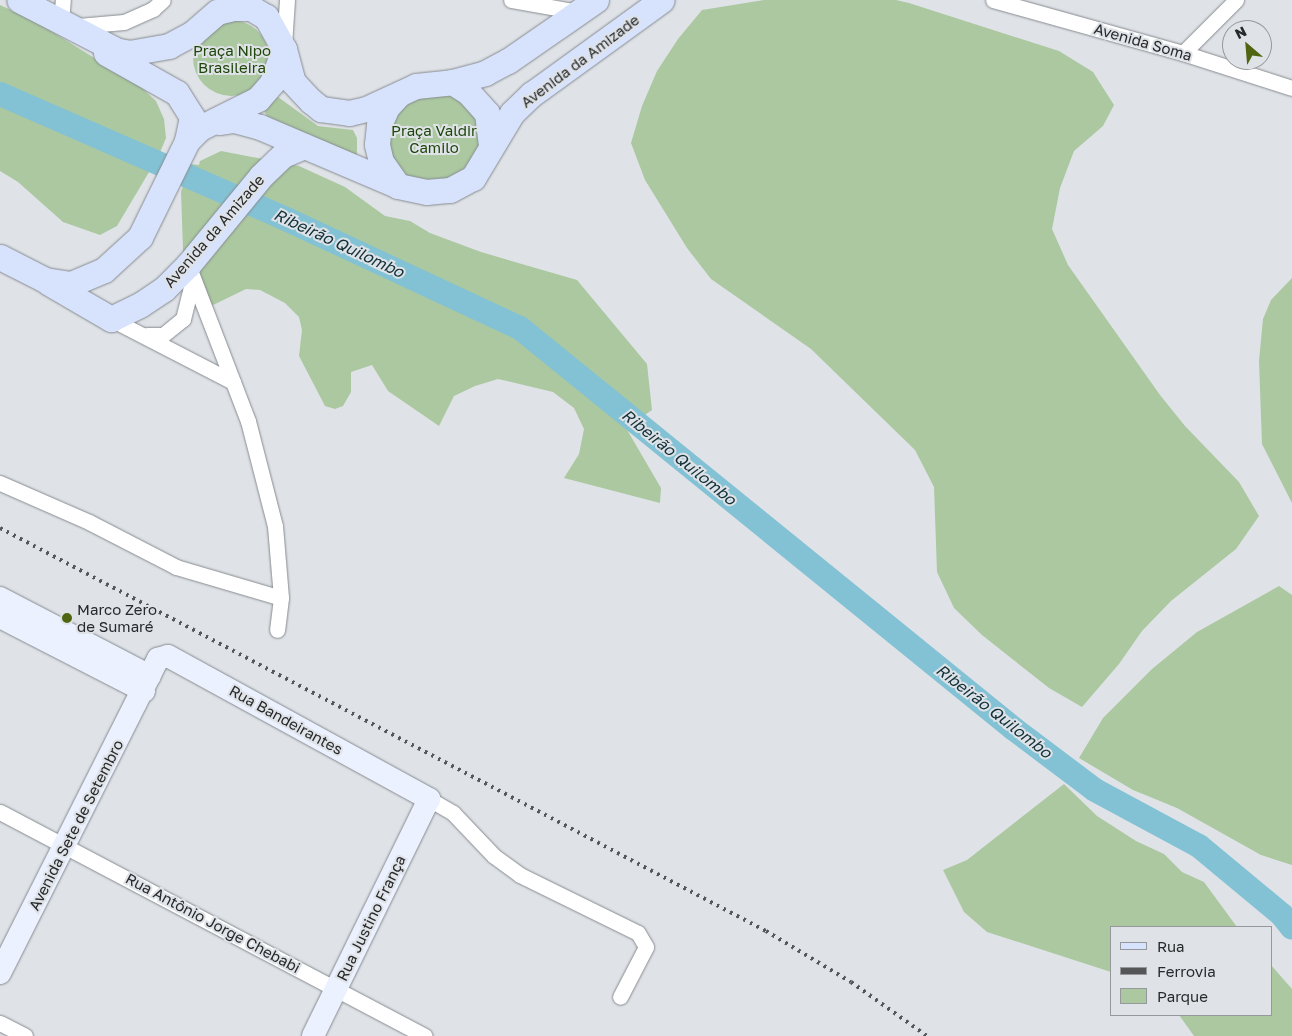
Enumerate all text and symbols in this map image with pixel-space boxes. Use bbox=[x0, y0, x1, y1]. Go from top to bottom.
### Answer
street label: Avenida da Amizade bbox=[517, 11, 643, 111]
street label: Avenida Soma bbox=[1092, 19, 1194, 65]
north arrow bbox=[1222, 20, 1272, 70]
text: N bbox=[1232, 22, 1249, 42]
park label: Praça Nipo Brasileira bbox=[193, 41, 271, 76]
park label: Praça Valdir Camilo bbox=[391, 121, 477, 156]
street label: Avenida da Amizade bbox=[160, 171, 268, 291]
water label: Ribeirão Quilombo bbox=[271, 204, 407, 282]
water label: Ribeirão Quilombo bbox=[618, 405, 740, 509]
place label: Marco Zero de Sumaré bbox=[77, 600, 157, 635]
marker: Marco Zero de Sumaré bbox=[61, 612, 73, 624]
water label: Ribeirão Quilombo bbox=[932, 660, 1056, 762]
street label: Rua Bandeirantes bbox=[226, 681, 346, 759]
street label: Avenida Sete de Setembro bbox=[25, 737, 127, 913]
street label: Rua Justino França bbox=[333, 852, 409, 984]
street label: Rua Antônio Jorge Chebabi bbox=[123, 869, 303, 977]
legend bbox=[1110, 926, 1272, 1016]
text: Rua bbox=[1157, 937, 1184, 955]
text: Ferrovia bbox=[1157, 962, 1216, 980]
text: Parque bbox=[1157, 987, 1208, 1005]

